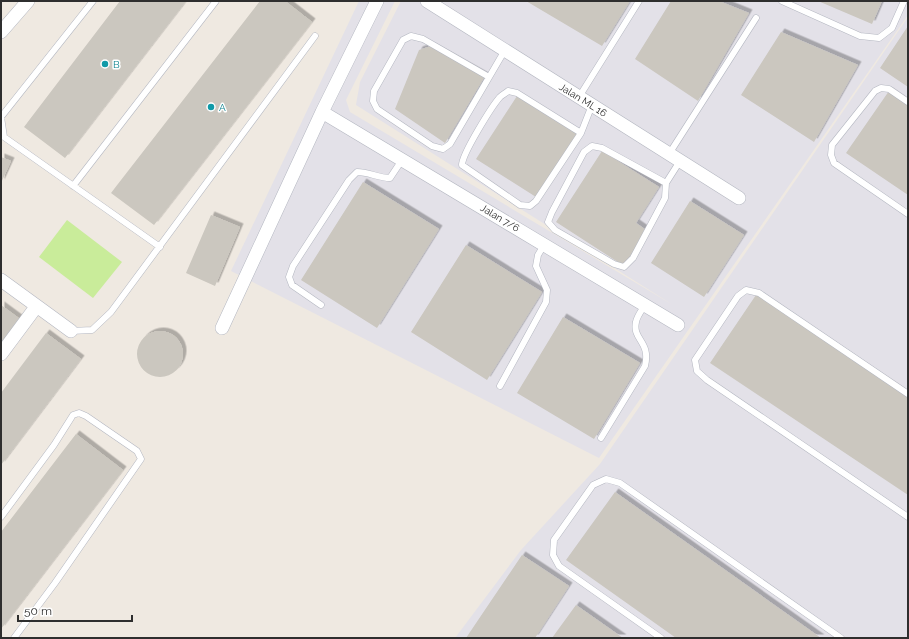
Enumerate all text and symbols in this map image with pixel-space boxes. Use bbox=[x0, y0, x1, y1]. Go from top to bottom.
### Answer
marker: B bbox=[100, 59, 110, 69]
place label: B bbox=[113, 59, 120, 70]
street label: Jalan ML 16 bbox=[557, 81, 609, 119]
marker: A bbox=[206, 102, 216, 112]
place label: A bbox=[219, 102, 226, 113]
street label: Jalan 7/6 bbox=[479, 202, 521, 234]
scale bar bbox=[18, 597, 132, 623]
text: 50 m bbox=[24, 604, 52, 618]

